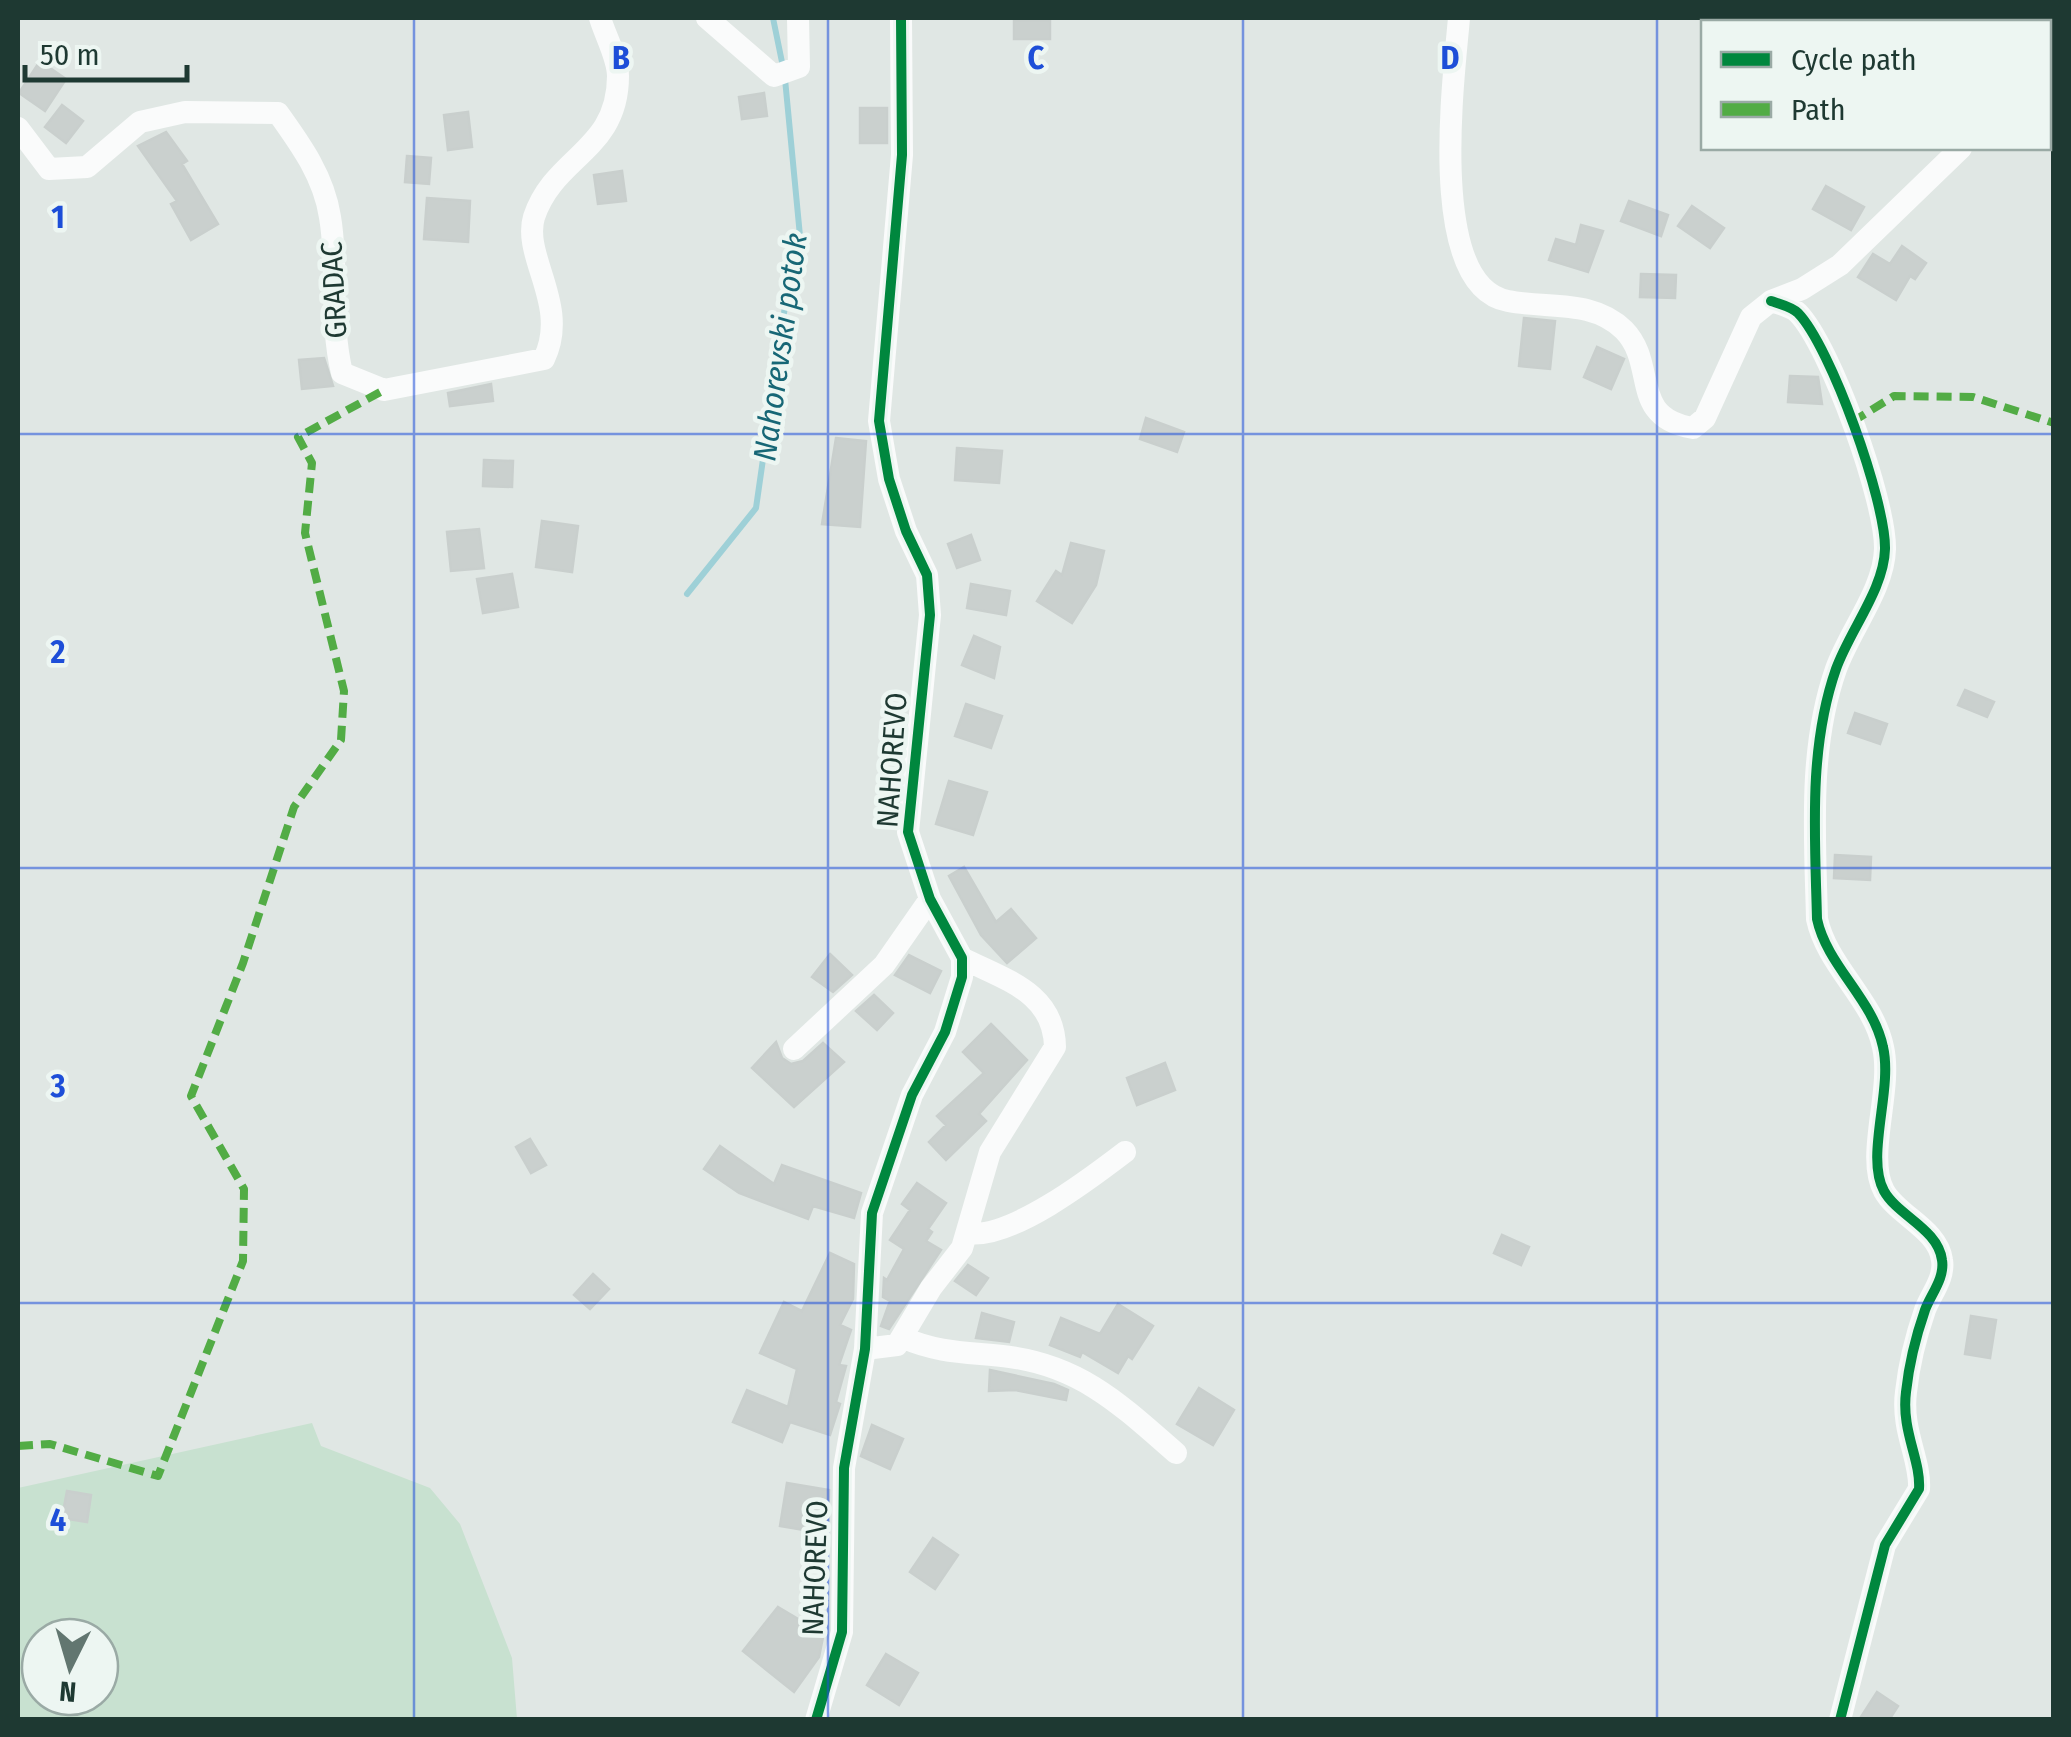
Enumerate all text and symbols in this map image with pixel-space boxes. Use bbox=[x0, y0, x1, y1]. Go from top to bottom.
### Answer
scale bar bbox=[25, 20, 188, 82]
legend bbox=[1701, 20, 2051, 150]
text: 50 m bbox=[40, 37, 100, 73]
text: B bbox=[612, 39, 630, 77]
text: C bbox=[1028, 39, 1045, 77]
text: D bbox=[1440, 39, 1460, 77]
text: Cycle path bbox=[1791, 42, 1917, 78]
text: Path bbox=[1791, 92, 1845, 128]
text: 1 bbox=[51, 198, 65, 236]
water label: Nahorevski potok bbox=[745, 231, 815, 463]
street label: GRADAC bbox=[313, 241, 355, 339]
text: 2 bbox=[50, 633, 66, 671]
street label: NAHOREVO bbox=[869, 691, 915, 829]
text: 3 bbox=[49, 1067, 66, 1105]
street label: NAHOREVO bbox=[795, 1500, 835, 1636]
text: 4 bbox=[50, 1501, 66, 1539]
north arrow bbox=[20, 1617, 120, 1717]
text: N bbox=[58, 1674, 78, 1709]

